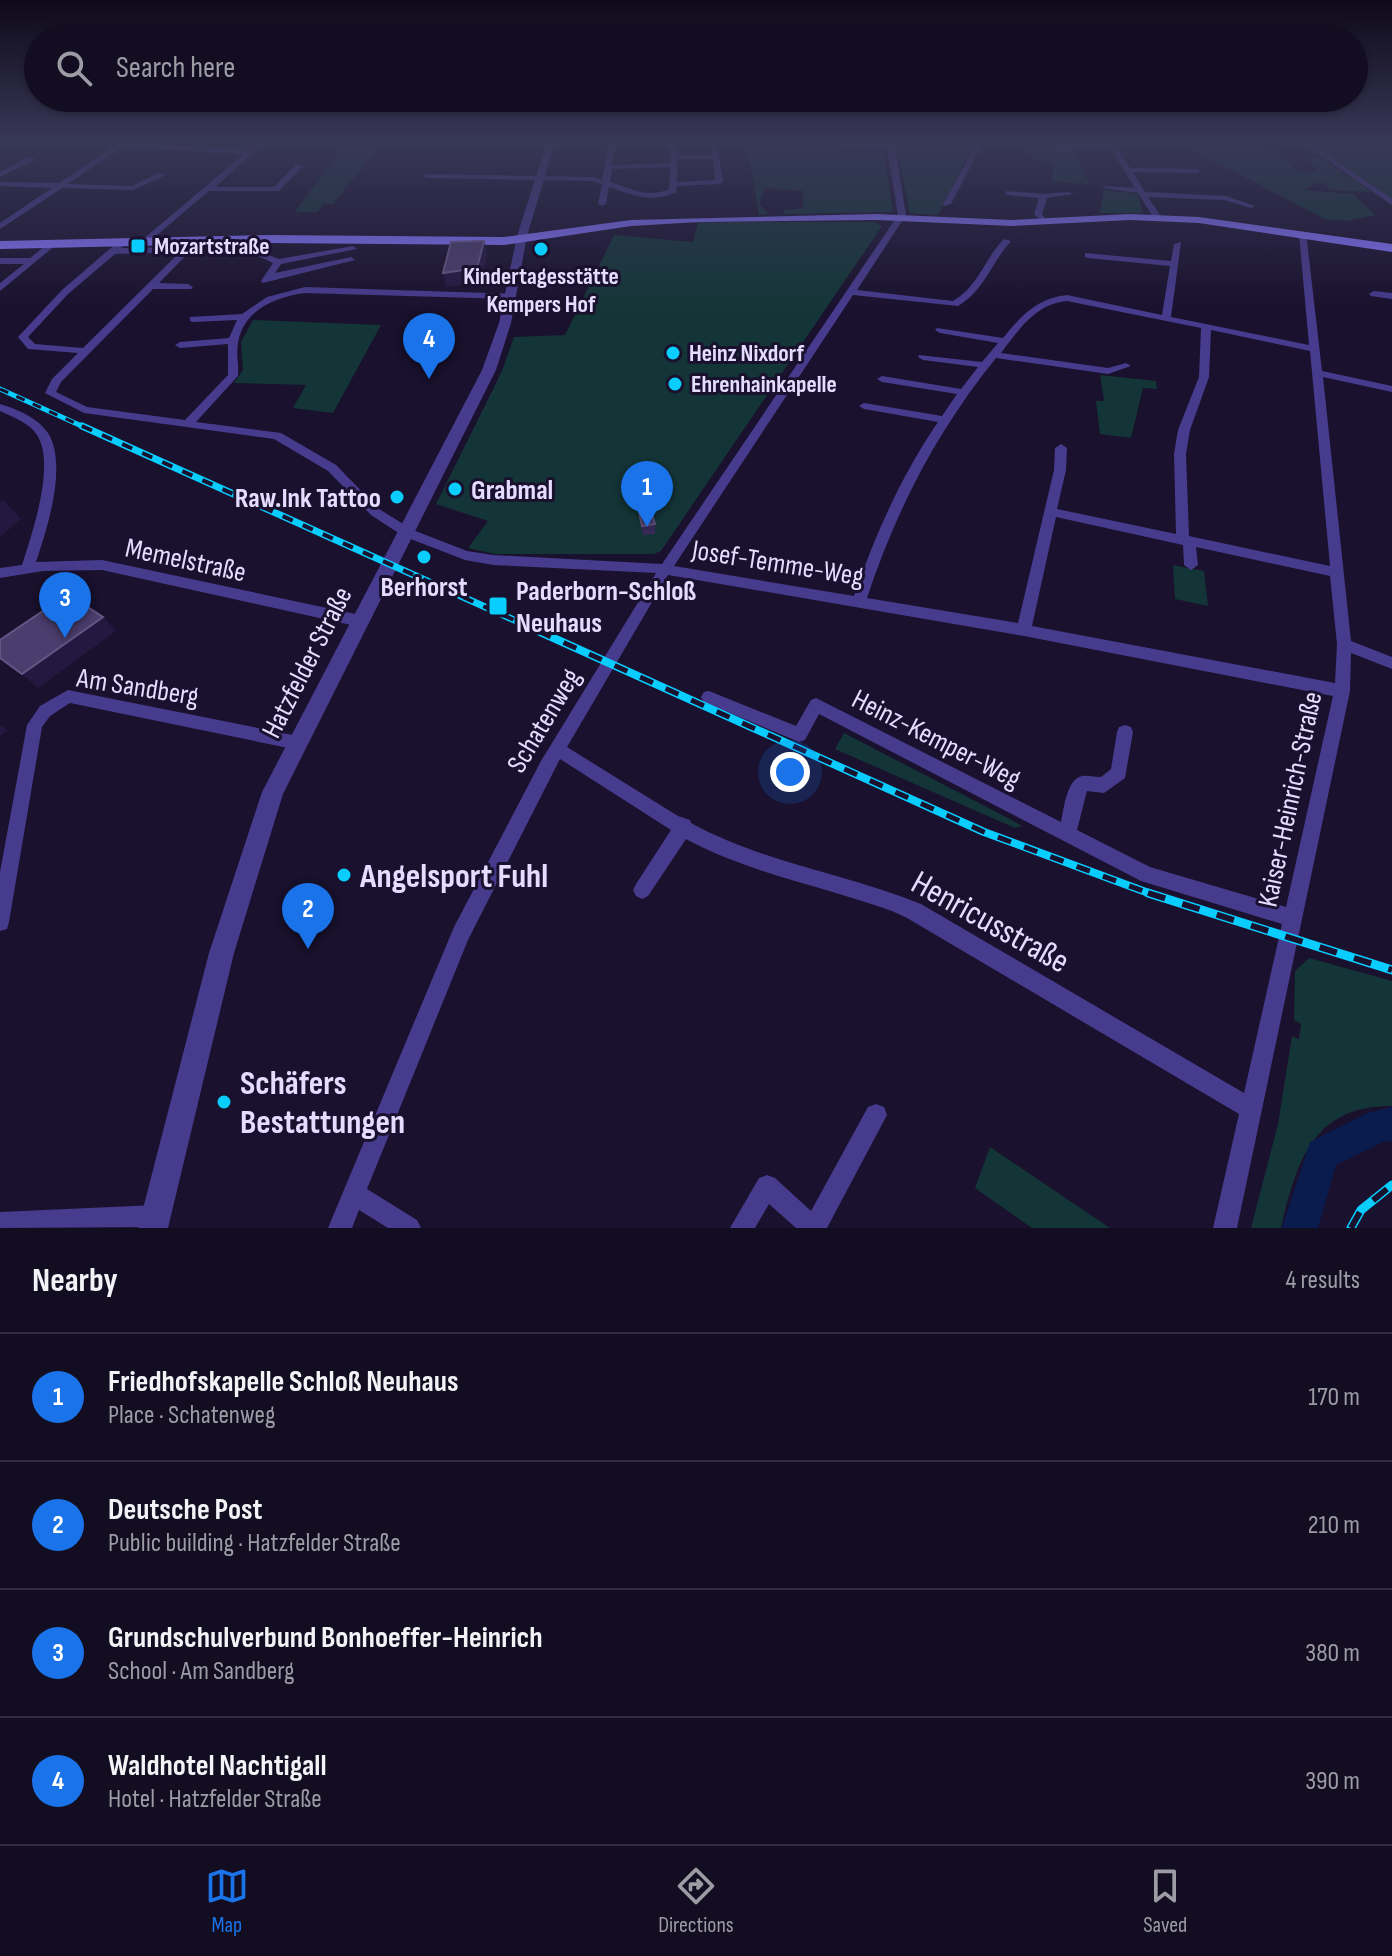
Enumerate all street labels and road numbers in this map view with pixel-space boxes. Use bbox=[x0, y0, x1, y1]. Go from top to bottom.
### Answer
street label: Memelstraße bbox=[122, 532, 249, 589]
street label: Josef-Temme-Weg bbox=[689, 533, 866, 593]
street label: Hatzfelder Straße bbox=[255, 582, 360, 744]
street label: Am Sandberg bbox=[74, 661, 201, 713]
street label: Schatenweg bbox=[500, 663, 588, 779]
street label: Heinz-Kemper-Weg bbox=[846, 683, 1026, 796]
street label: Kaiser-Heinrich-Straße bbox=[1252, 689, 1329, 910]
street label: Henricusstraße bbox=[904, 862, 1076, 982]

